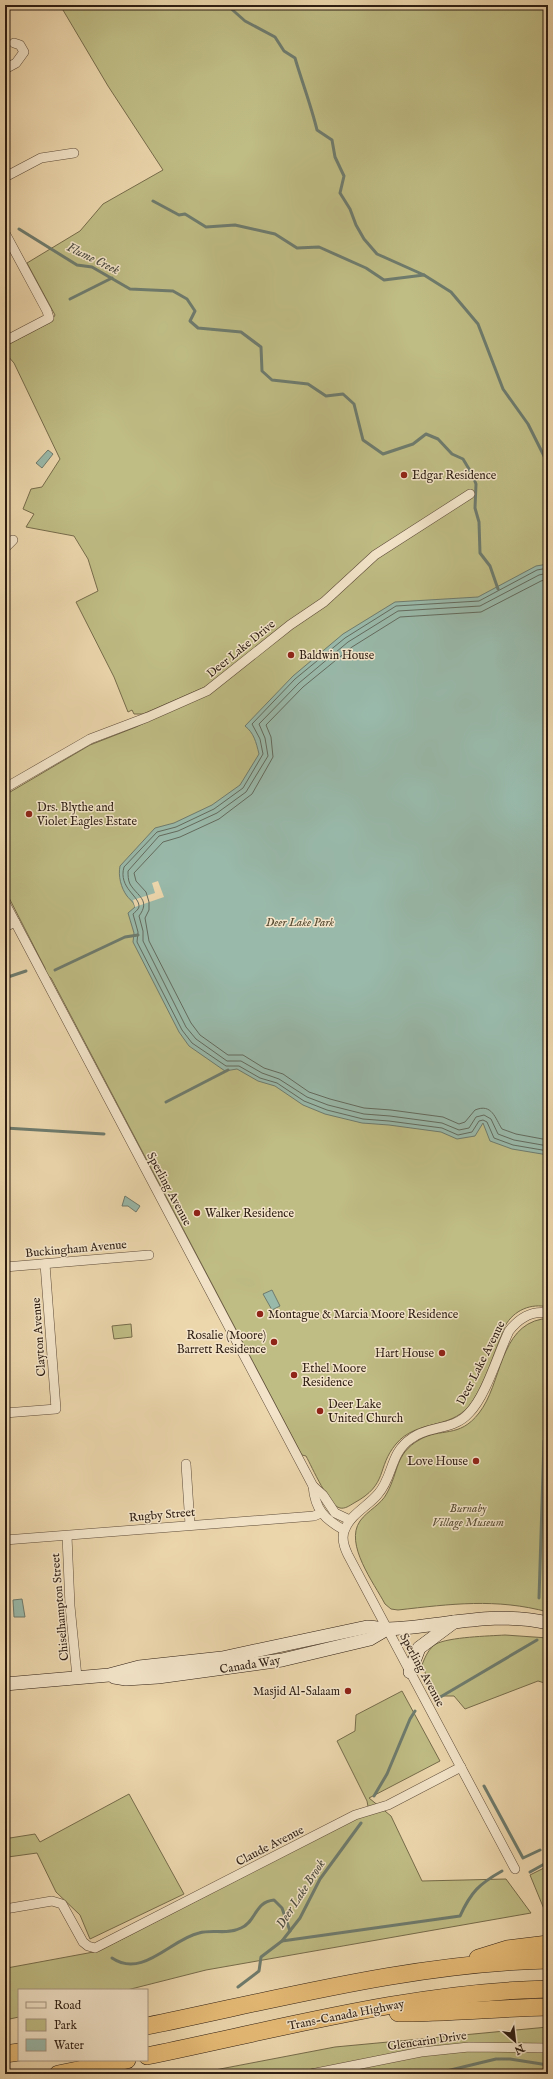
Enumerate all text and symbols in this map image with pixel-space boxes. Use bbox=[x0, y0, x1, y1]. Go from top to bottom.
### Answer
water label: Flume Creek bbox=[64, 239, 123, 279]
place label: Edgar Residence bbox=[412, 468, 497, 483]
marker: Edgar Residence bbox=[399, 470, 409, 480]
street label: Deer Lake Drive bbox=[204, 616, 279, 681]
place label: Baldwin House bbox=[299, 648, 375, 663]
marker: Baldwin House bbox=[286, 650, 296, 660]
place label: Drs. Blythe and Violet Eagles Estate bbox=[36, 800, 137, 829]
marker: Drs. Blythe and Violet Eagles Estate bbox=[24, 809, 34, 819]
park label: Deer Lake Park bbox=[266, 915, 334, 930]
street label: Sperling Avenue bbox=[142, 1150, 195, 1229]
place label: Walker Residence bbox=[205, 1206, 294, 1221]
marker: Walker Residence bbox=[192, 1208, 202, 1218]
street label: Buckingham Avenue bbox=[25, 1237, 128, 1261]
street label: Clayton Avenue bbox=[29, 1297, 49, 1377]
place label: Montague & Marcia Moore Residence bbox=[268, 1307, 459, 1322]
marker: Montague & Marcia Moore Residence bbox=[255, 1309, 265, 1319]
street label: Deer Lake Avenue bbox=[453, 1318, 509, 1408]
place label: Rosalie (Moore) Barrett Residence bbox=[177, 1328, 266, 1357]
marker: Rosalie (Moore) Barrett Residence bbox=[269, 1337, 279, 1347]
place label: Hart House bbox=[375, 1346, 434, 1361]
marker: Hart House bbox=[437, 1348, 447, 1358]
place label: Ethel Moore Residence bbox=[302, 1361, 367, 1390]
marker: Ethel Moore Residence bbox=[289, 1370, 299, 1380]
place label: Deer Lake United Church bbox=[328, 1397, 404, 1426]
marker: Deer Lake United Church bbox=[315, 1406, 325, 1416]
place label: Love House bbox=[407, 1454, 468, 1469]
marker: Love House bbox=[471, 1456, 481, 1466]
park label: Burnaby Village Museum bbox=[432, 1501, 504, 1531]
street label: Rugby Street bbox=[128, 1505, 196, 1525]
street label: Chiselhampton Street bbox=[48, 1553, 73, 1661]
street label: Sperling Avenue bbox=[395, 1631, 448, 1710]
street label: Canada Way bbox=[219, 1653, 281, 1677]
place label: Masjid Al-Salaam bbox=[253, 1684, 340, 1699]
marker: Masjid Al-Salaam bbox=[343, 1686, 353, 1696]
street label: Claude Avenue bbox=[233, 1822, 307, 1870]
water label: Deer Lake Brook bbox=[272, 1856, 330, 1932]
legend bbox=[18, 1989, 148, 2061]
street label: Trans-Canada Highway bbox=[287, 1996, 406, 2034]
text: Road bbox=[54, 1998, 82, 2013]
text: Park bbox=[54, 2018, 77, 2033]
north arrow bbox=[495, 2021, 535, 2061]
street label: Glencarin Drive bbox=[387, 2028, 468, 2054]
text: Water bbox=[54, 2038, 85, 2053]
text: N bbox=[511, 2040, 528, 2058]

